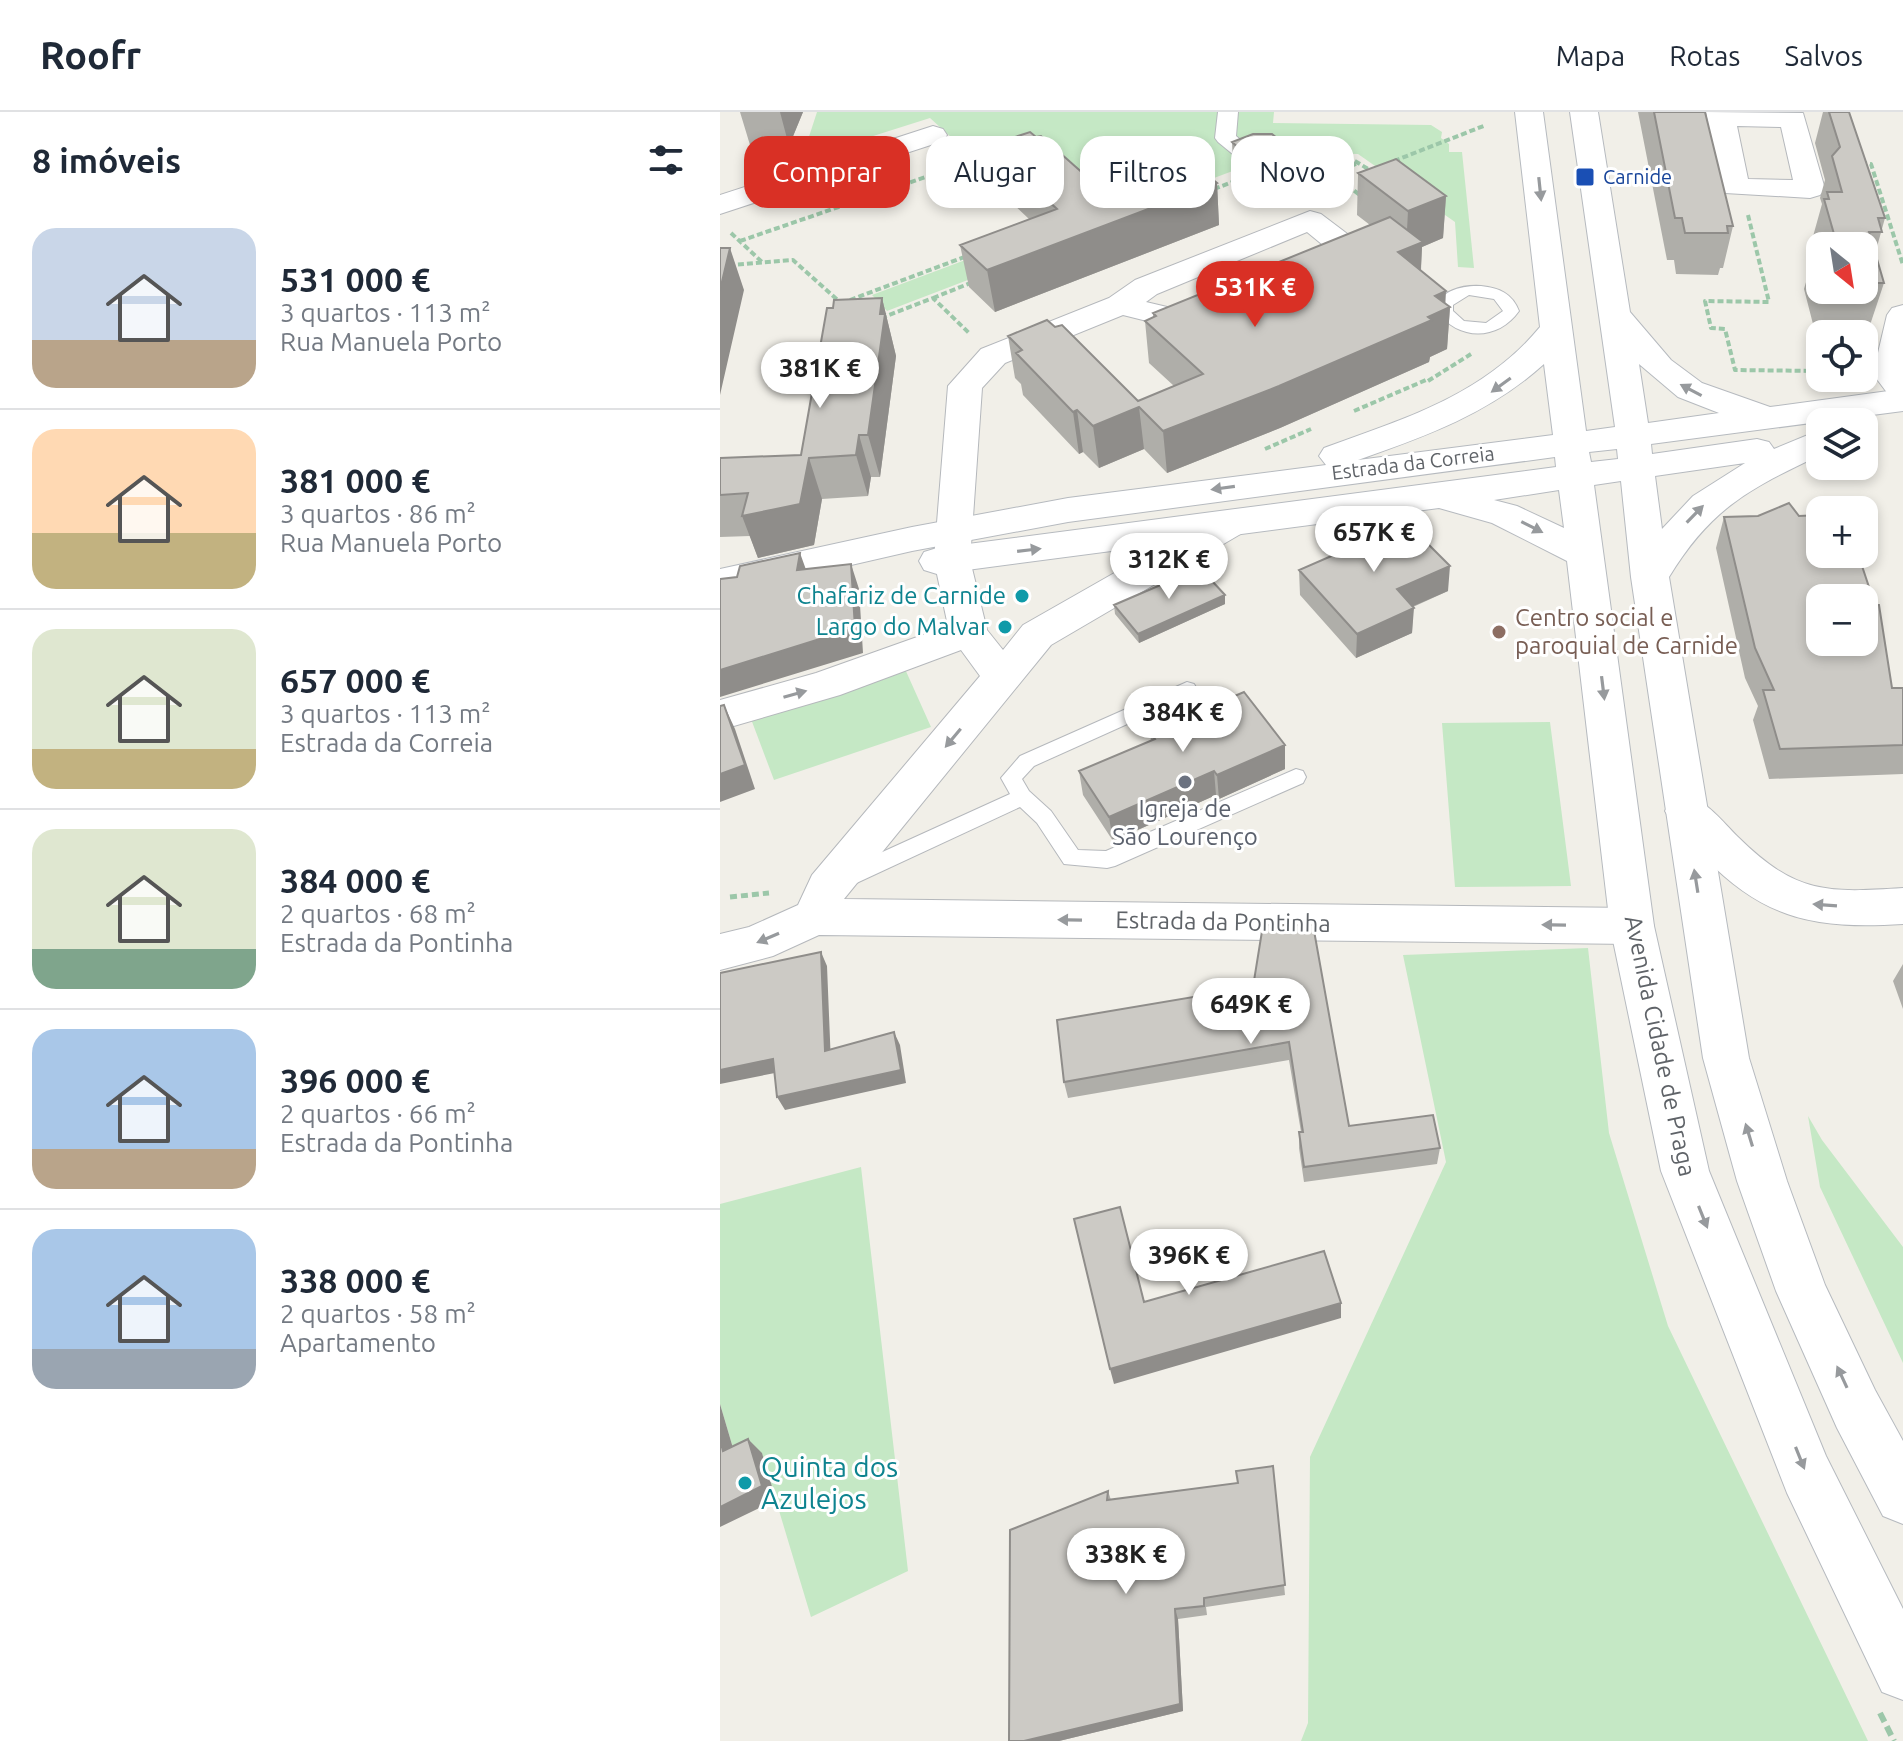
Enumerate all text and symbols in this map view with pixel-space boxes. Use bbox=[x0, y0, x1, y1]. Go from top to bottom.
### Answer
text: Roofr bbox=[40, 34, 141, 76]
text: Mapa bbox=[1556, 40, 1625, 71]
text: Rotas bbox=[1669, 40, 1740, 71]
text: Salvos bbox=[1784, 40, 1863, 71]
chip: Comprar bbox=[744, 136, 910, 208]
chip: Alugar bbox=[926, 136, 1064, 208]
chip: Filtros bbox=[1080, 136, 1215, 208]
chip: Novo bbox=[1231, 136, 1354, 208]
icon: filters bbox=[644, 138, 688, 182]
text: 8 imóveis bbox=[32, 141, 181, 179]
place label: Carnide bbox=[1603, 165, 1672, 188]
marker: Carnide bbox=[1574, 166, 1596, 188]
one-way arrow bbox=[1534, 177, 1547, 202]
north arrow bbox=[1806, 232, 1878, 304]
map controls bbox=[1806, 232, 1878, 656]
icon: home bbox=[96, 260, 192, 356]
text: 531 000 € bbox=[280, 260, 430, 298]
pin: 531K € bbox=[1190, 261, 1320, 329]
text: 531K € bbox=[1214, 272, 1296, 301]
text: 3 quartos · 113 m² bbox=[280, 298, 491, 327]
button: locate bbox=[1806, 320, 1878, 392]
text: Rua Manuela Porto bbox=[280, 327, 502, 356]
pin: 381K € bbox=[755, 342, 885, 410]
text: 381K € bbox=[779, 353, 861, 382]
one-way arrow bbox=[1490, 377, 1511, 392]
one-way arrow bbox=[1680, 384, 1703, 397]
button: layers bbox=[1806, 408, 1878, 480]
street label: Estrada da Correia bbox=[1330, 441, 1496, 484]
icon: home bbox=[96, 461, 192, 557]
text: 381 000 € bbox=[280, 461, 430, 499]
one-way arrow bbox=[1210, 482, 1235, 495]
button: + bbox=[1806, 496, 1878, 568]
text: 3 quartos · 86 m² bbox=[280, 499, 476, 528]
one-way arrow bbox=[1686, 505, 1704, 524]
pin: 657K € bbox=[1309, 506, 1439, 574]
text: 657K € bbox=[1333, 517, 1415, 546]
one-way arrow bbox=[1521, 520, 1544, 534]
text: Rua Manuela Porto bbox=[280, 528, 502, 557]
pin: 312K € bbox=[1104, 533, 1234, 601]
one-way arrow bbox=[1017, 543, 1042, 556]
text: 312K € bbox=[1128, 544, 1210, 573]
place label: Chafariz de Carnide bbox=[797, 582, 1006, 609]
button: − bbox=[1806, 584, 1878, 656]
marker: Chafariz de Carnide bbox=[1013, 587, 1031, 605]
place label: Centro social e paroquial de Carnide bbox=[1515, 604, 1738, 659]
place label: Largo do Malvar bbox=[816, 613, 989, 640]
marker: Largo do Malvar bbox=[996, 618, 1014, 636]
marker: Centro social e paroquial de Carnide bbox=[1490, 623, 1508, 641]
icon: home bbox=[96, 661, 192, 757]
text: 657 000 € bbox=[280, 661, 430, 699]
one-way arrow bbox=[1597, 676, 1610, 701]
pin: 384K € bbox=[1118, 686, 1248, 754]
one-way arrow bbox=[783, 687, 807, 700]
text: 384K € bbox=[1142, 697, 1224, 726]
text: 3 quartos · 113 m² bbox=[280, 699, 491, 728]
text: Estrada da Correia bbox=[280, 728, 493, 757]
one-way arrow bbox=[945, 728, 962, 748]
marker: Igreja de São Lourenço bbox=[1176, 773, 1194, 791]
place label: Igreja de São Lourenço bbox=[1112, 795, 1258, 850]
icon: home bbox=[96, 861, 192, 957]
text: 384 000 € bbox=[280, 861, 430, 899]
one-way arrow bbox=[1690, 868, 1702, 893]
one-way arrow bbox=[1812, 898, 1837, 911]
text: 2 quartos · 68 m² bbox=[280, 899, 476, 928]
street label: Estrada da Pontinha bbox=[1115, 906, 1331, 937]
street label: Avenida Cidade de Praga bbox=[1620, 913, 1701, 1179]
one-way arrow bbox=[1057, 914, 1082, 926]
one-way arrow bbox=[1541, 919, 1566, 932]
text: Estrada da Pontinha bbox=[280, 928, 513, 957]
one-way arrow bbox=[756, 931, 780, 944]
pin: 649K € bbox=[1186, 978, 1316, 1046]
text: 649K € bbox=[1210, 989, 1292, 1018]
icon: home bbox=[96, 1061, 192, 1157]
text: 396 000 € bbox=[280, 1061, 430, 1099]
text: 2 quartos · 66 m² bbox=[280, 1099, 476, 1128]
one-way arrow bbox=[1742, 1122, 1755, 1146]
text: Estrada da Pontinha bbox=[280, 1128, 513, 1157]
one-way arrow bbox=[1697, 1205, 1710, 1229]
pin: 396K € bbox=[1124, 1229, 1254, 1297]
text: 396K € bbox=[1148, 1240, 1230, 1269]
icon: home bbox=[96, 1261, 192, 1357]
text: 338 000 € bbox=[280, 1261, 430, 1299]
text: 2 quartos · 58 m² bbox=[280, 1299, 476, 1328]
text: Apartamento bbox=[280, 1328, 436, 1357]
one-way arrow bbox=[1835, 1366, 1849, 1389]
one-way arrow bbox=[1794, 1446, 1807, 1470]
place label: Quinta dos Azulejos bbox=[761, 1451, 898, 1514]
marker: Quinta dos Azulejos bbox=[736, 1474, 754, 1492]
pin: 338K € bbox=[1061, 1528, 1191, 1596]
text: 338K € bbox=[1085, 1539, 1167, 1568]

